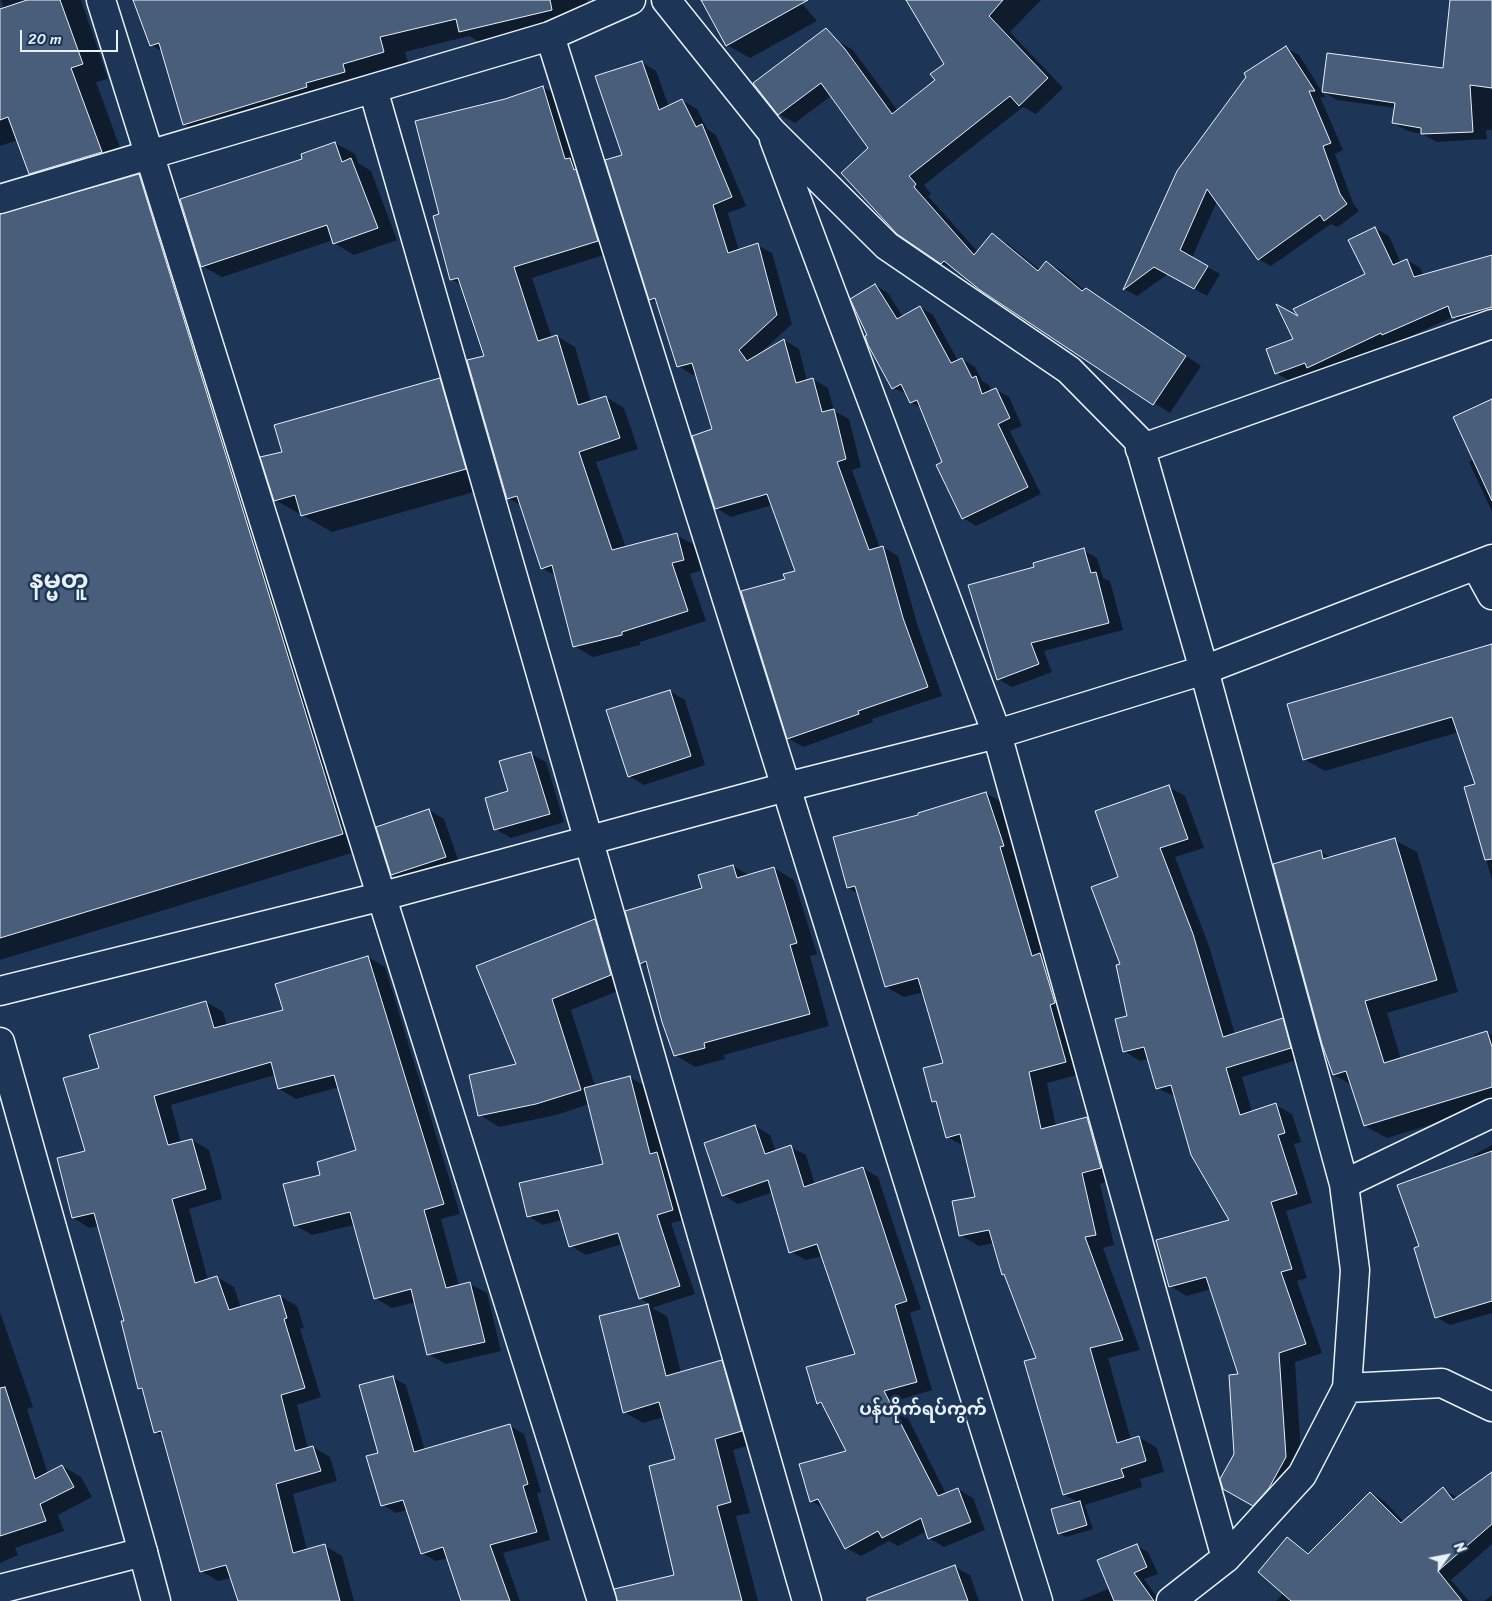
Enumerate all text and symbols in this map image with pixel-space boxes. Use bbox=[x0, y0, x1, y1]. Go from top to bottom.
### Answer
scale bar bbox=[22, 20, 120, 52]
text: 20 m bbox=[28, 26, 62, 52]
district label: နမ္မတူ bbox=[29, 567, 89, 597]
district label: ပန်ဟိုက်ရပ်ကွက် bbox=[859, 1399, 987, 1421]
north arrow bbox=[1422, 1531, 1472, 1581]
text: N bbox=[1447, 1537, 1473, 1558]

